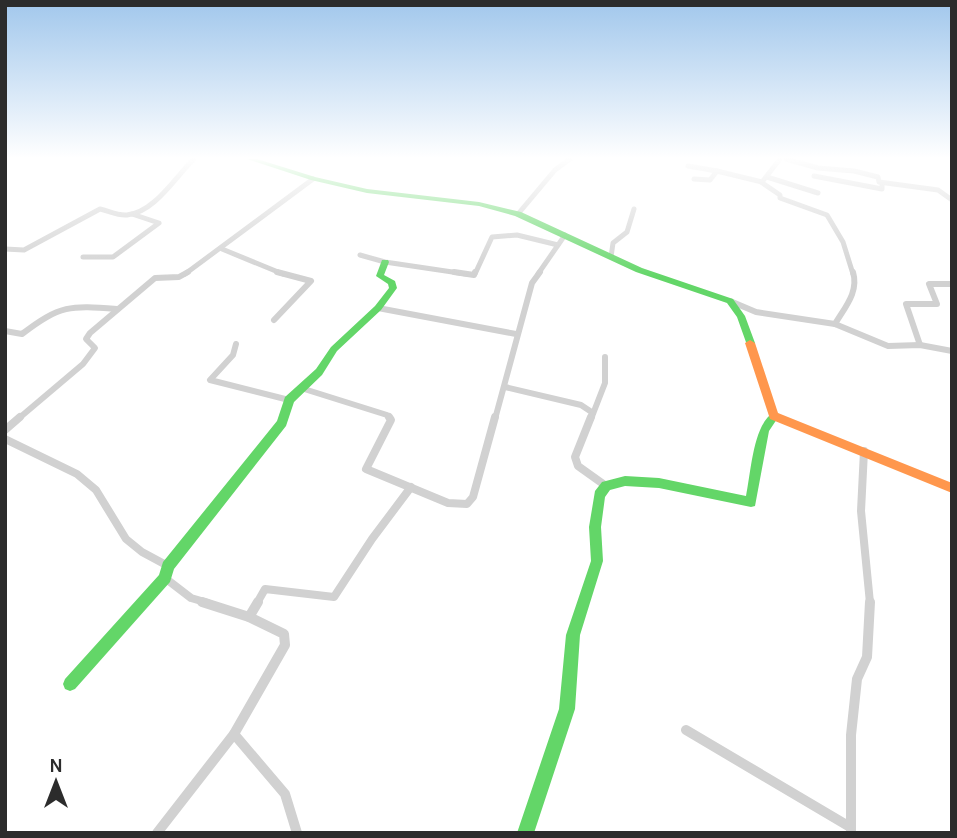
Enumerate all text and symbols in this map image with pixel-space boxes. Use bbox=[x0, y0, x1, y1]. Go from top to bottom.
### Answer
north arrow bbox=[21, 747, 91, 817]
text: N bbox=[49, 755, 63, 777]

